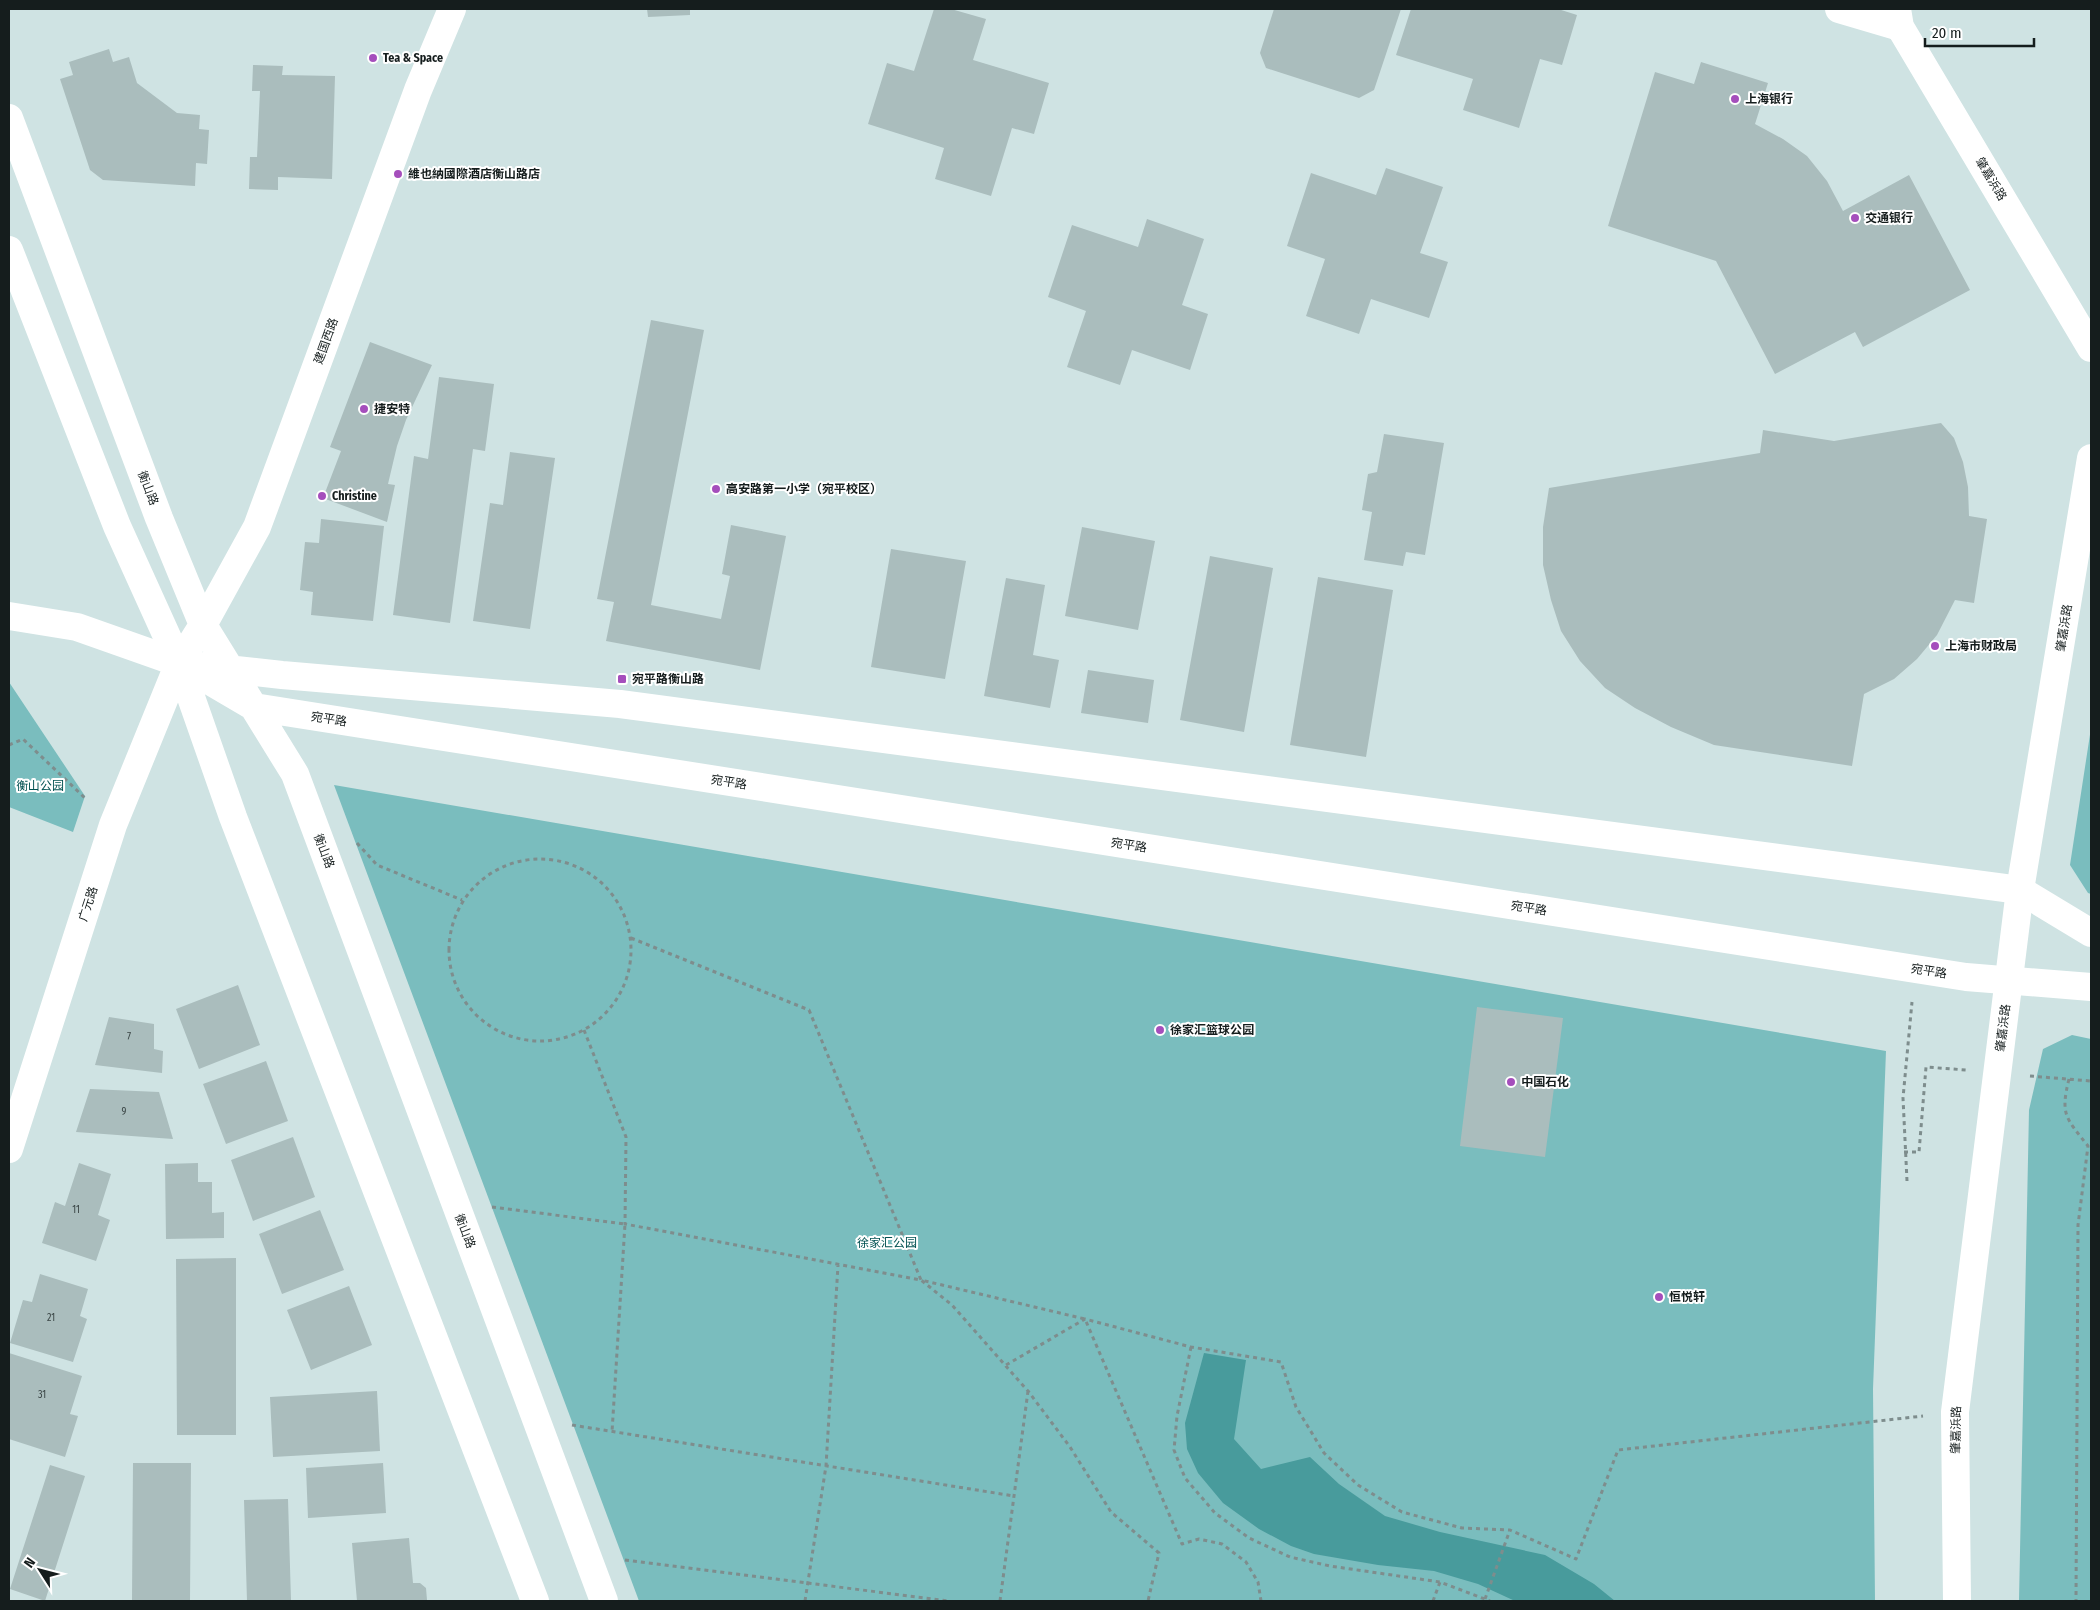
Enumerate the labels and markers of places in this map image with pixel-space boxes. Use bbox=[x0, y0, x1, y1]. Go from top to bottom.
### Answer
place label: Tea & Space bbox=[383, 51, 443, 65]
marker: Tea & Space bbox=[367, 52, 379, 64]
place label: 上海银行 bbox=[1745, 92, 1793, 106]
marker: 上海银行 bbox=[1729, 93, 1741, 105]
place label: 維也納國際酒店衡山路店 bbox=[408, 167, 540, 181]
marker: 維也納國際酒店衡山路店 bbox=[392, 168, 404, 180]
place label: 交通银行 bbox=[1865, 211, 1913, 225]
marker: 交通银行 bbox=[1849, 212, 1861, 224]
place label: 捷安特 bbox=[374, 402, 410, 416]
marker: 捷安特 bbox=[358, 403, 370, 415]
place label: 高安路第一小学（宛平校区） bbox=[726, 482, 882, 496]
marker: 高安路第一小学（宛平校区） bbox=[710, 483, 722, 495]
place label: Christine bbox=[332, 489, 377, 503]
marker: Christine bbox=[316, 490, 328, 502]
place label: 上海市财政局 bbox=[1945, 639, 2017, 653]
marker: 上海市财政局 bbox=[1929, 640, 1941, 652]
place label: 宛平路衡山路 bbox=[632, 672, 704, 686]
marker: 宛平路衡山路 bbox=[616, 673, 628, 685]
place label: 徐家汇篮球公园 bbox=[1170, 1023, 1254, 1037]
marker: 徐家汇篮球公园 bbox=[1154, 1024, 1166, 1036]
place label: 中国石化 bbox=[1521, 1075, 1569, 1089]
marker: 中国石化 bbox=[1505, 1076, 1517, 1088]
place label: 恒悦轩 bbox=[1669, 1290, 1705, 1304]
marker: 恒悦轩 bbox=[1653, 1291, 1665, 1303]

